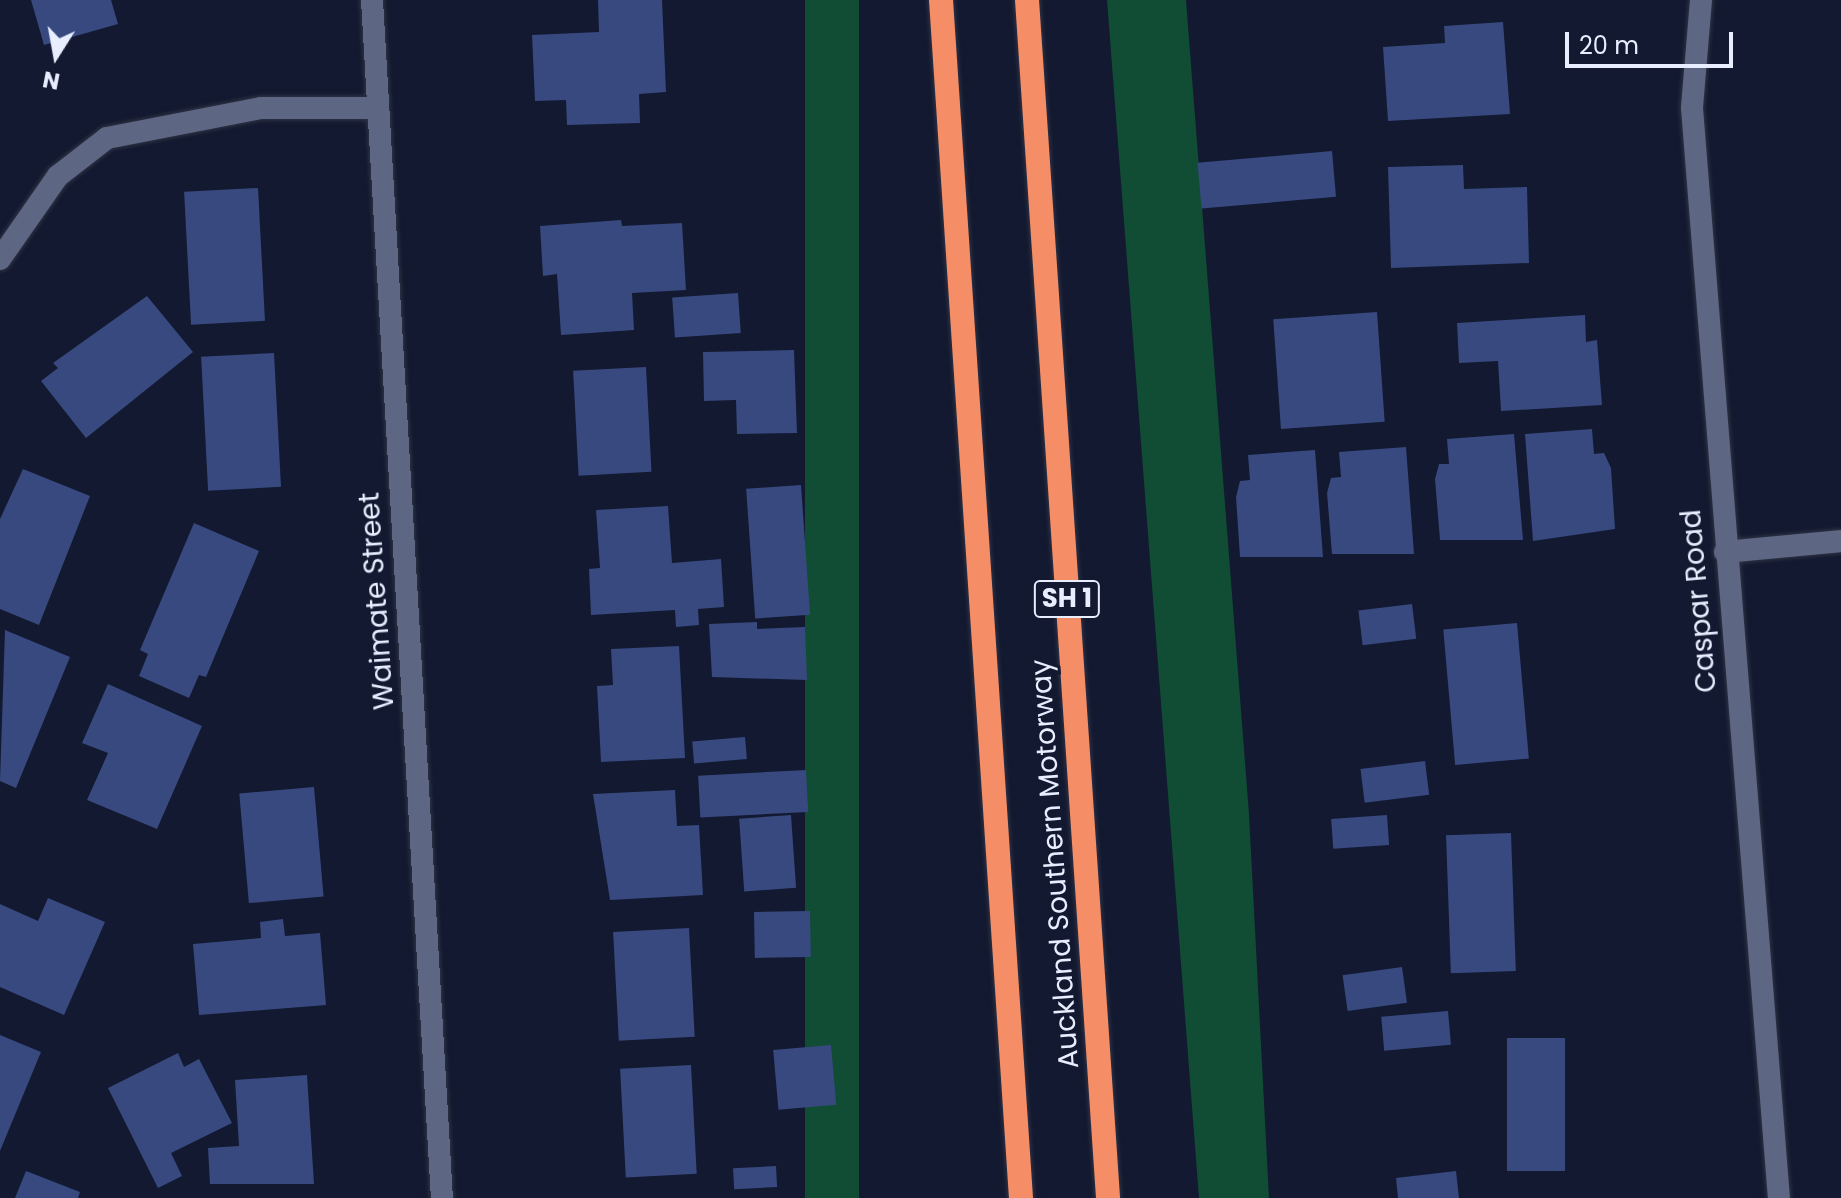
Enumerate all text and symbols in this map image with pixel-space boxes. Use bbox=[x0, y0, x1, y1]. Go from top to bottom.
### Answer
north arrow bbox=[16, 16, 96, 96]
scale bar bbox=[1569, 16, 1737, 66]
text: 20 m bbox=[1579, 29, 1639, 62]
text: N bbox=[40, 63, 62, 97]
street label: Waimate Street bbox=[353, 491, 401, 711]
street label: Caspar Road bbox=[1674, 508, 1724, 694]
road number: SH 1 bbox=[1033, 577, 1101, 621]
street label: Auckland Southern Motorway bbox=[1024, 658, 1086, 1070]

